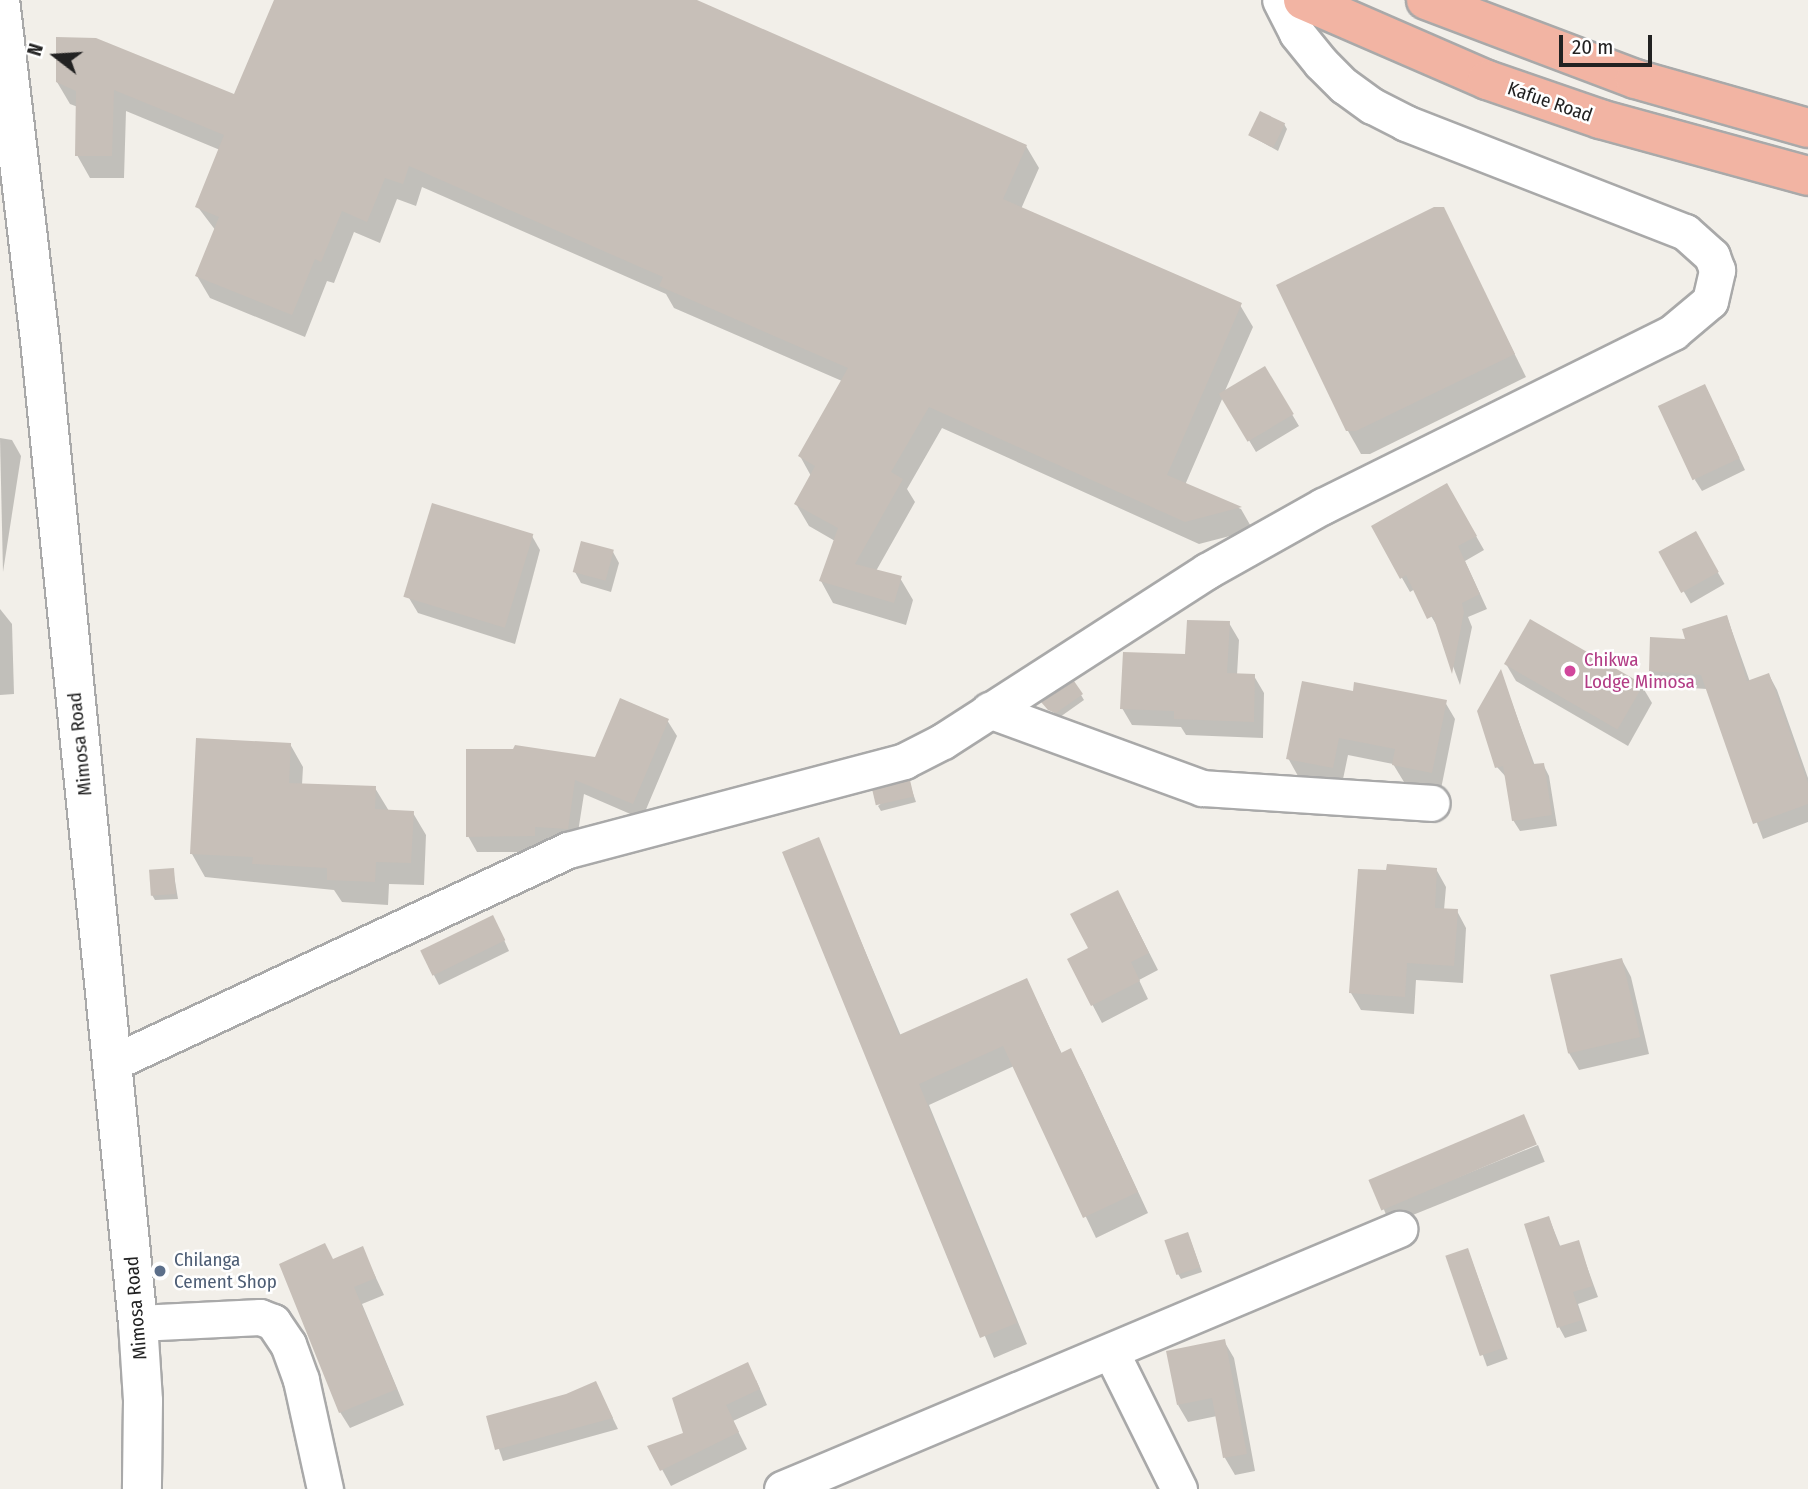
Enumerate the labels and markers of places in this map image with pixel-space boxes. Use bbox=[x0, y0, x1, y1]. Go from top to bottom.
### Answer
place label: Chikwa Lodge Mimosa bbox=[1584, 649, 1695, 693]
marker: Chikwa Lodge Mimosa bbox=[1562, 663, 1578, 679]
place label: Chilanga Cement Shop bbox=[174, 1249, 277, 1293]
marker: Chilanga Cement Shop bbox=[152, 1263, 168, 1279]

